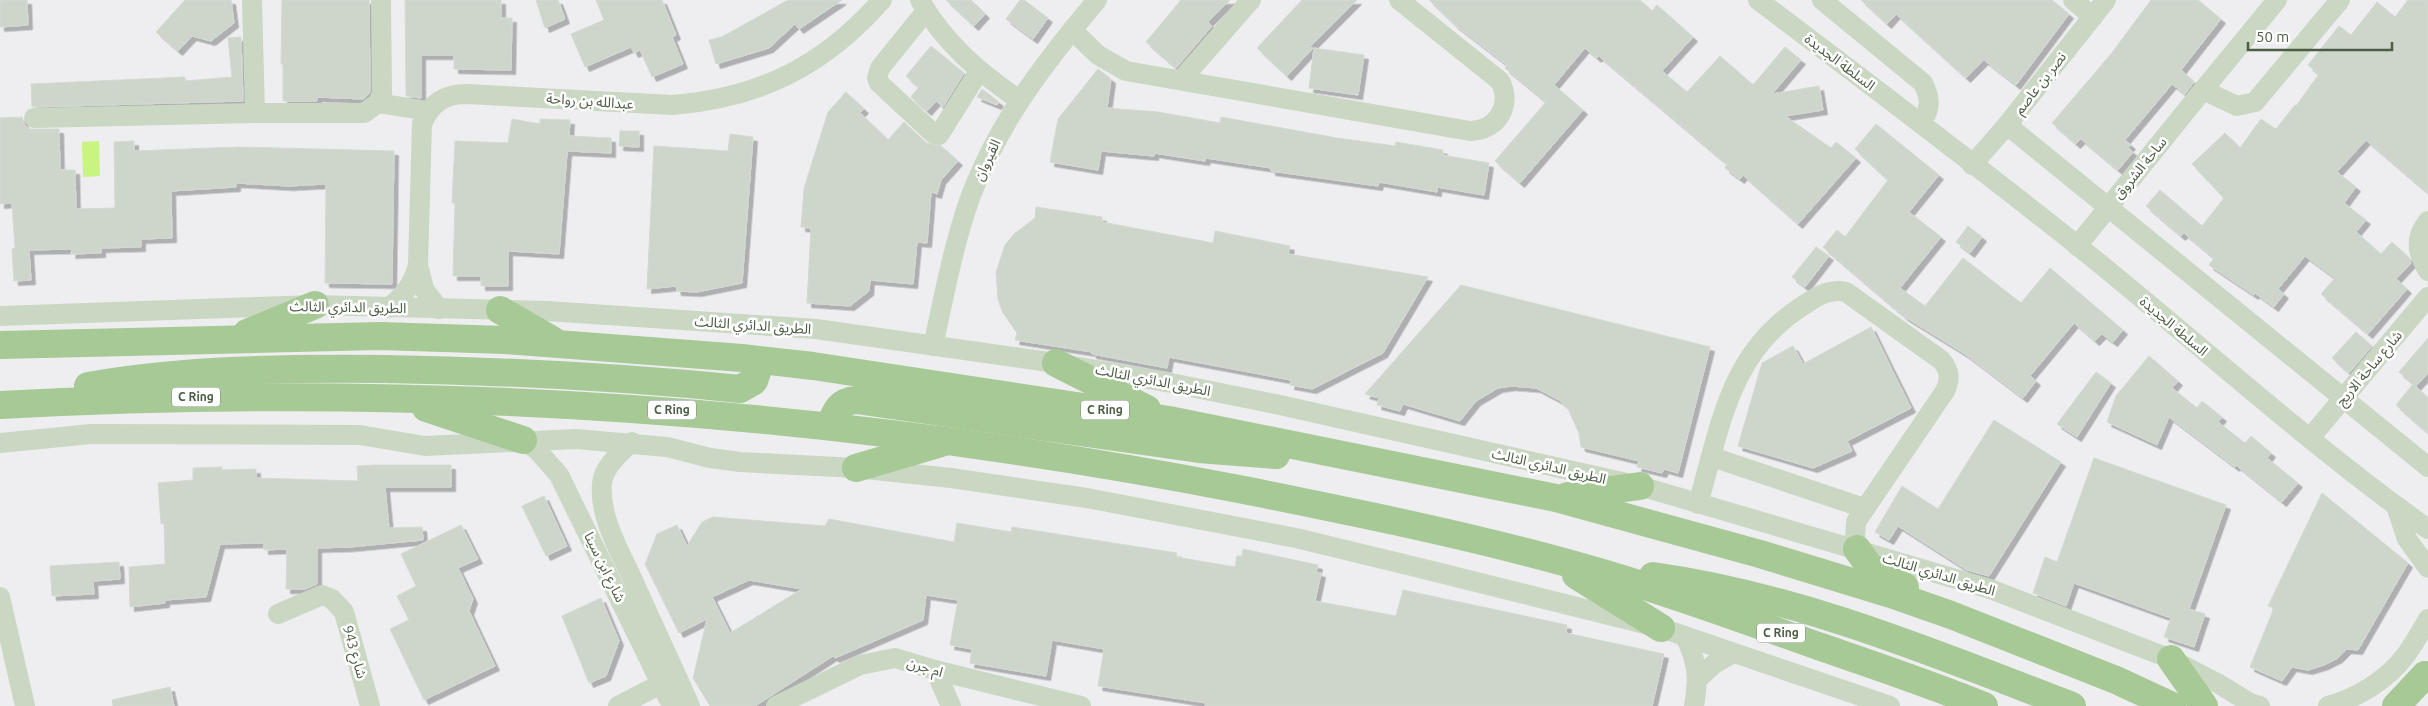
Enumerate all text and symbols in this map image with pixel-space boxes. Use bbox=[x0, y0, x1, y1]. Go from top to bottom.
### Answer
scale bar bbox=[2248, 20, 2392, 52]
text: 50 m bbox=[2256, 28, 2289, 45]
street label: السلطة الجديدة bbox=[1802, 30, 1878, 94]
street label: نصر بن عاصم bbox=[2011, 48, 2072, 119]
street label: عبدالله بن رواحة bbox=[546, 90, 634, 113]
street label: ساحة الشروق bbox=[2110, 134, 2171, 203]
street label: القيروان bbox=[970, 137, 1004, 184]
street label: السلطة الجديدة bbox=[2137, 293, 2211, 359]
street label: الطريق الدائري الثالث bbox=[289, 298, 407, 319]
street label: الطريق الدائري الثالث bbox=[694, 313, 812, 340]
street label: شارع ساحة الاريج bbox=[2333, 327, 2407, 411]
street label: الطريق الدائري الثالث bbox=[1093, 361, 1212, 402]
road number: C Ring bbox=[172, 388, 220, 407]
road number: C Ring bbox=[648, 400, 696, 420]
road number: C Ring bbox=[1081, 400, 1129, 420]
street label: الطريق الدائري الثالث bbox=[1490, 445, 1608, 490]
street label: شارع ابن سينا bbox=[578, 529, 629, 606]
street label: الطريق الدائري الثالث bbox=[1880, 549, 1997, 602]
street label: شارع 943 bbox=[337, 624, 370, 681]
road number: C Ring bbox=[1757, 624, 1805, 642]
street label: ام جرن bbox=[904, 654, 945, 683]

